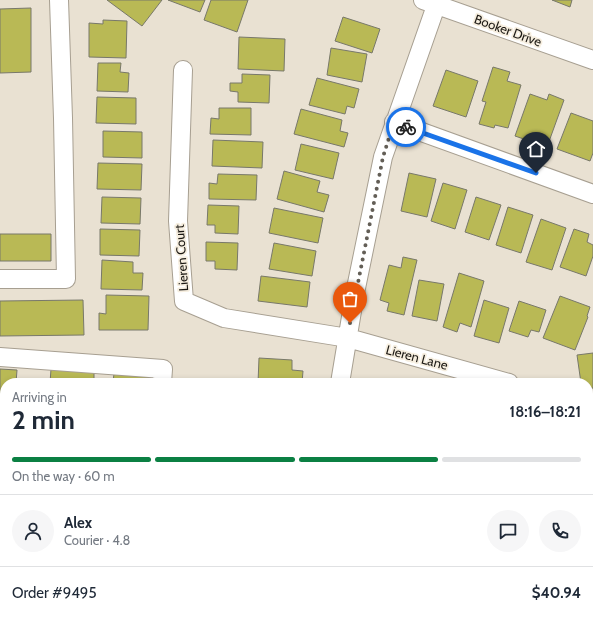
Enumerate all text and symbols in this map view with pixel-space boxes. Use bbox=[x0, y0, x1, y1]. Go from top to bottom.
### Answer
street label: Booker Drive bbox=[472, 10, 544, 50]
courier bbox=[386, 107, 426, 147]
icon: bike bbox=[395, 116, 417, 138]
pin bbox=[519, 132, 553, 173]
icon: home bbox=[525, 138, 547, 160]
street label: Lieren Court bbox=[171, 223, 191, 292]
pin bbox=[333, 282, 367, 323]
icon: bag bbox=[339, 288, 361, 310]
street label: Lieren Lane bbox=[384, 341, 450, 373]
text: Arriving in bbox=[12, 389, 67, 405]
text: 18:16–18:21 bbox=[510, 403, 581, 421]
text: 2 min bbox=[12, 404, 75, 436]
text: On the way · 60 m bbox=[12, 468, 115, 484]
button: person bbox=[12, 510, 54, 552]
button: chat bbox=[487, 510, 529, 552]
button: phone bbox=[539, 510, 581, 552]
text: Alex bbox=[64, 514, 92, 532]
text: Courier · 4.8 bbox=[64, 532, 130, 548]
text: Order #9495 bbox=[12, 584, 97, 602]
text: $40.94 bbox=[532, 584, 581, 602]

